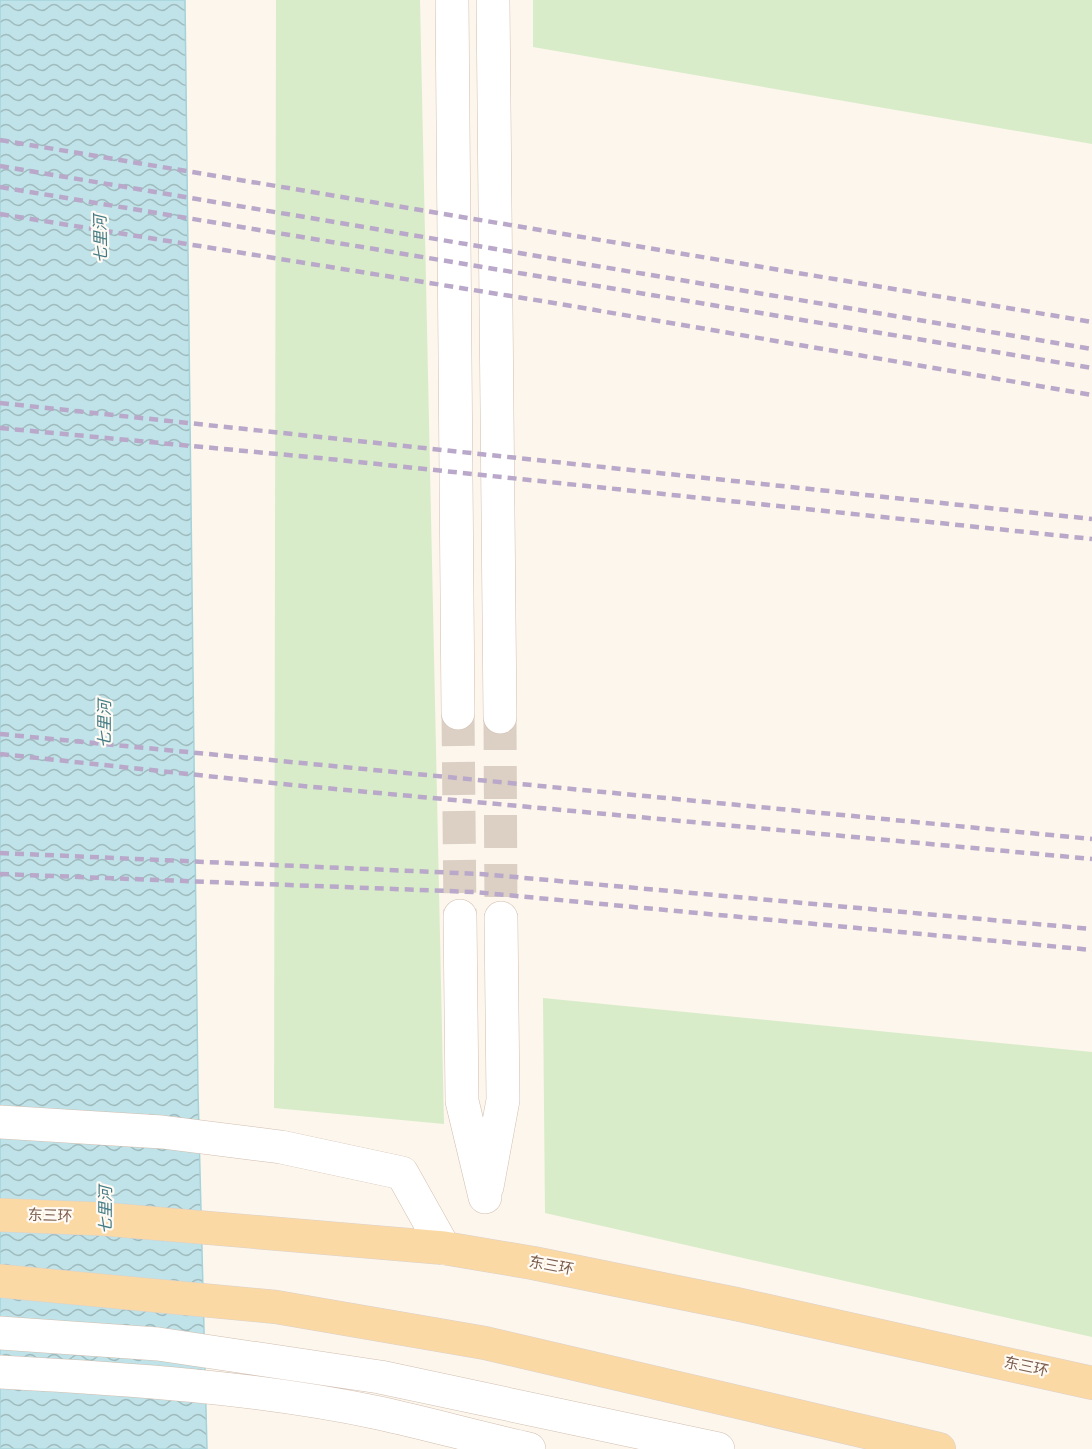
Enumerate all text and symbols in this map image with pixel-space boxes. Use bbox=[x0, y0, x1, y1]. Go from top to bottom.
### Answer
water label: 七里河 bbox=[92, 212, 112, 263]
water label: 七里河 bbox=[96, 697, 116, 748]
water label: 七里河 bbox=[97, 1183, 117, 1234]
street label: 东三环 bbox=[27, 1207, 73, 1227]
street label: 东三环 bbox=[527, 1253, 575, 1281]
street label: 东三环 bbox=[1002, 1354, 1050, 1382]

